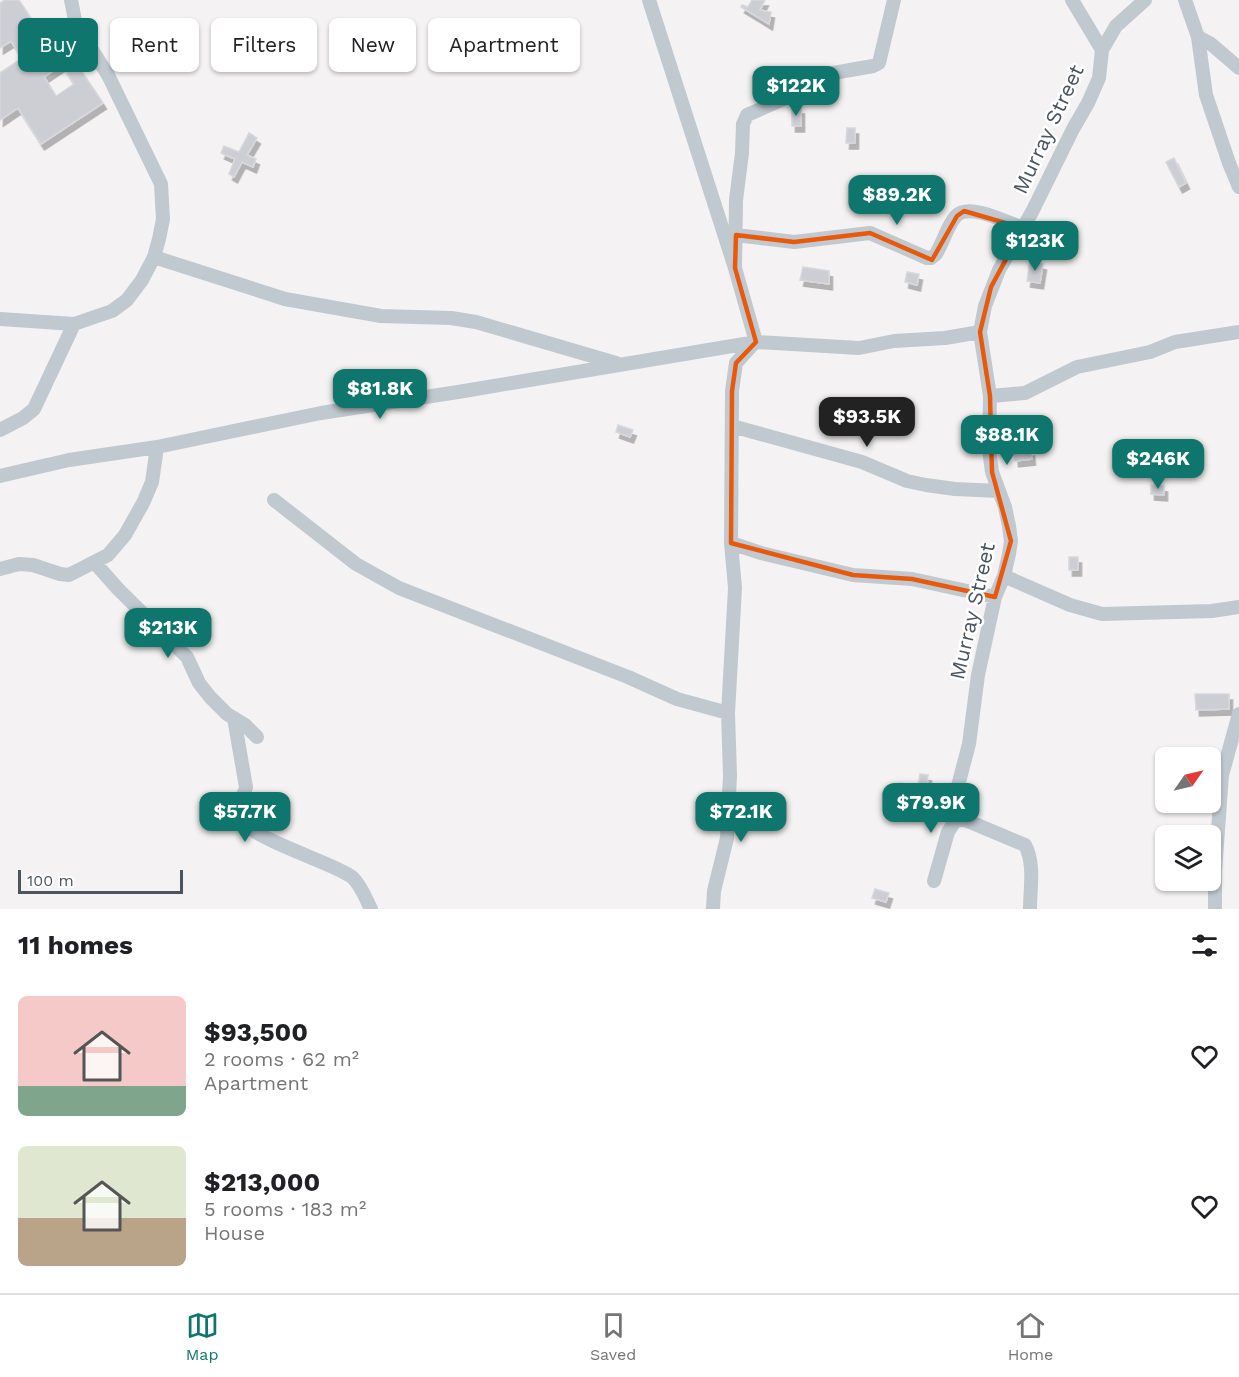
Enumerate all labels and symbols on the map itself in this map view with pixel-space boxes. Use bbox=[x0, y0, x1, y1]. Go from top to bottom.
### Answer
street label: Murray Street bbox=[1007, 60, 1089, 198]
pin: $122K bbox=[754, 66, 838, 117]
pin: $89.2K bbox=[848, 175, 946, 226]
pin: $123K bbox=[993, 221, 1077, 272]
pin: $81.8K bbox=[331, 369, 429, 420]
pin: $93.5K bbox=[818, 397, 916, 448]
pin: $88.1K bbox=[958, 415, 1056, 466]
pin: $246K bbox=[1116, 439, 1200, 490]
street label: Murray Street bbox=[944, 540, 1000, 682]
pin: $213K bbox=[126, 608, 210, 659]
north arrow bbox=[1155, 747, 1221, 813]
pin: $79.9K bbox=[882, 783, 980, 834]
pin: $57.7K bbox=[196, 792, 294, 843]
pin: $72.1K bbox=[692, 792, 790, 843]
scale bar bbox=[18, 867, 183, 894]

